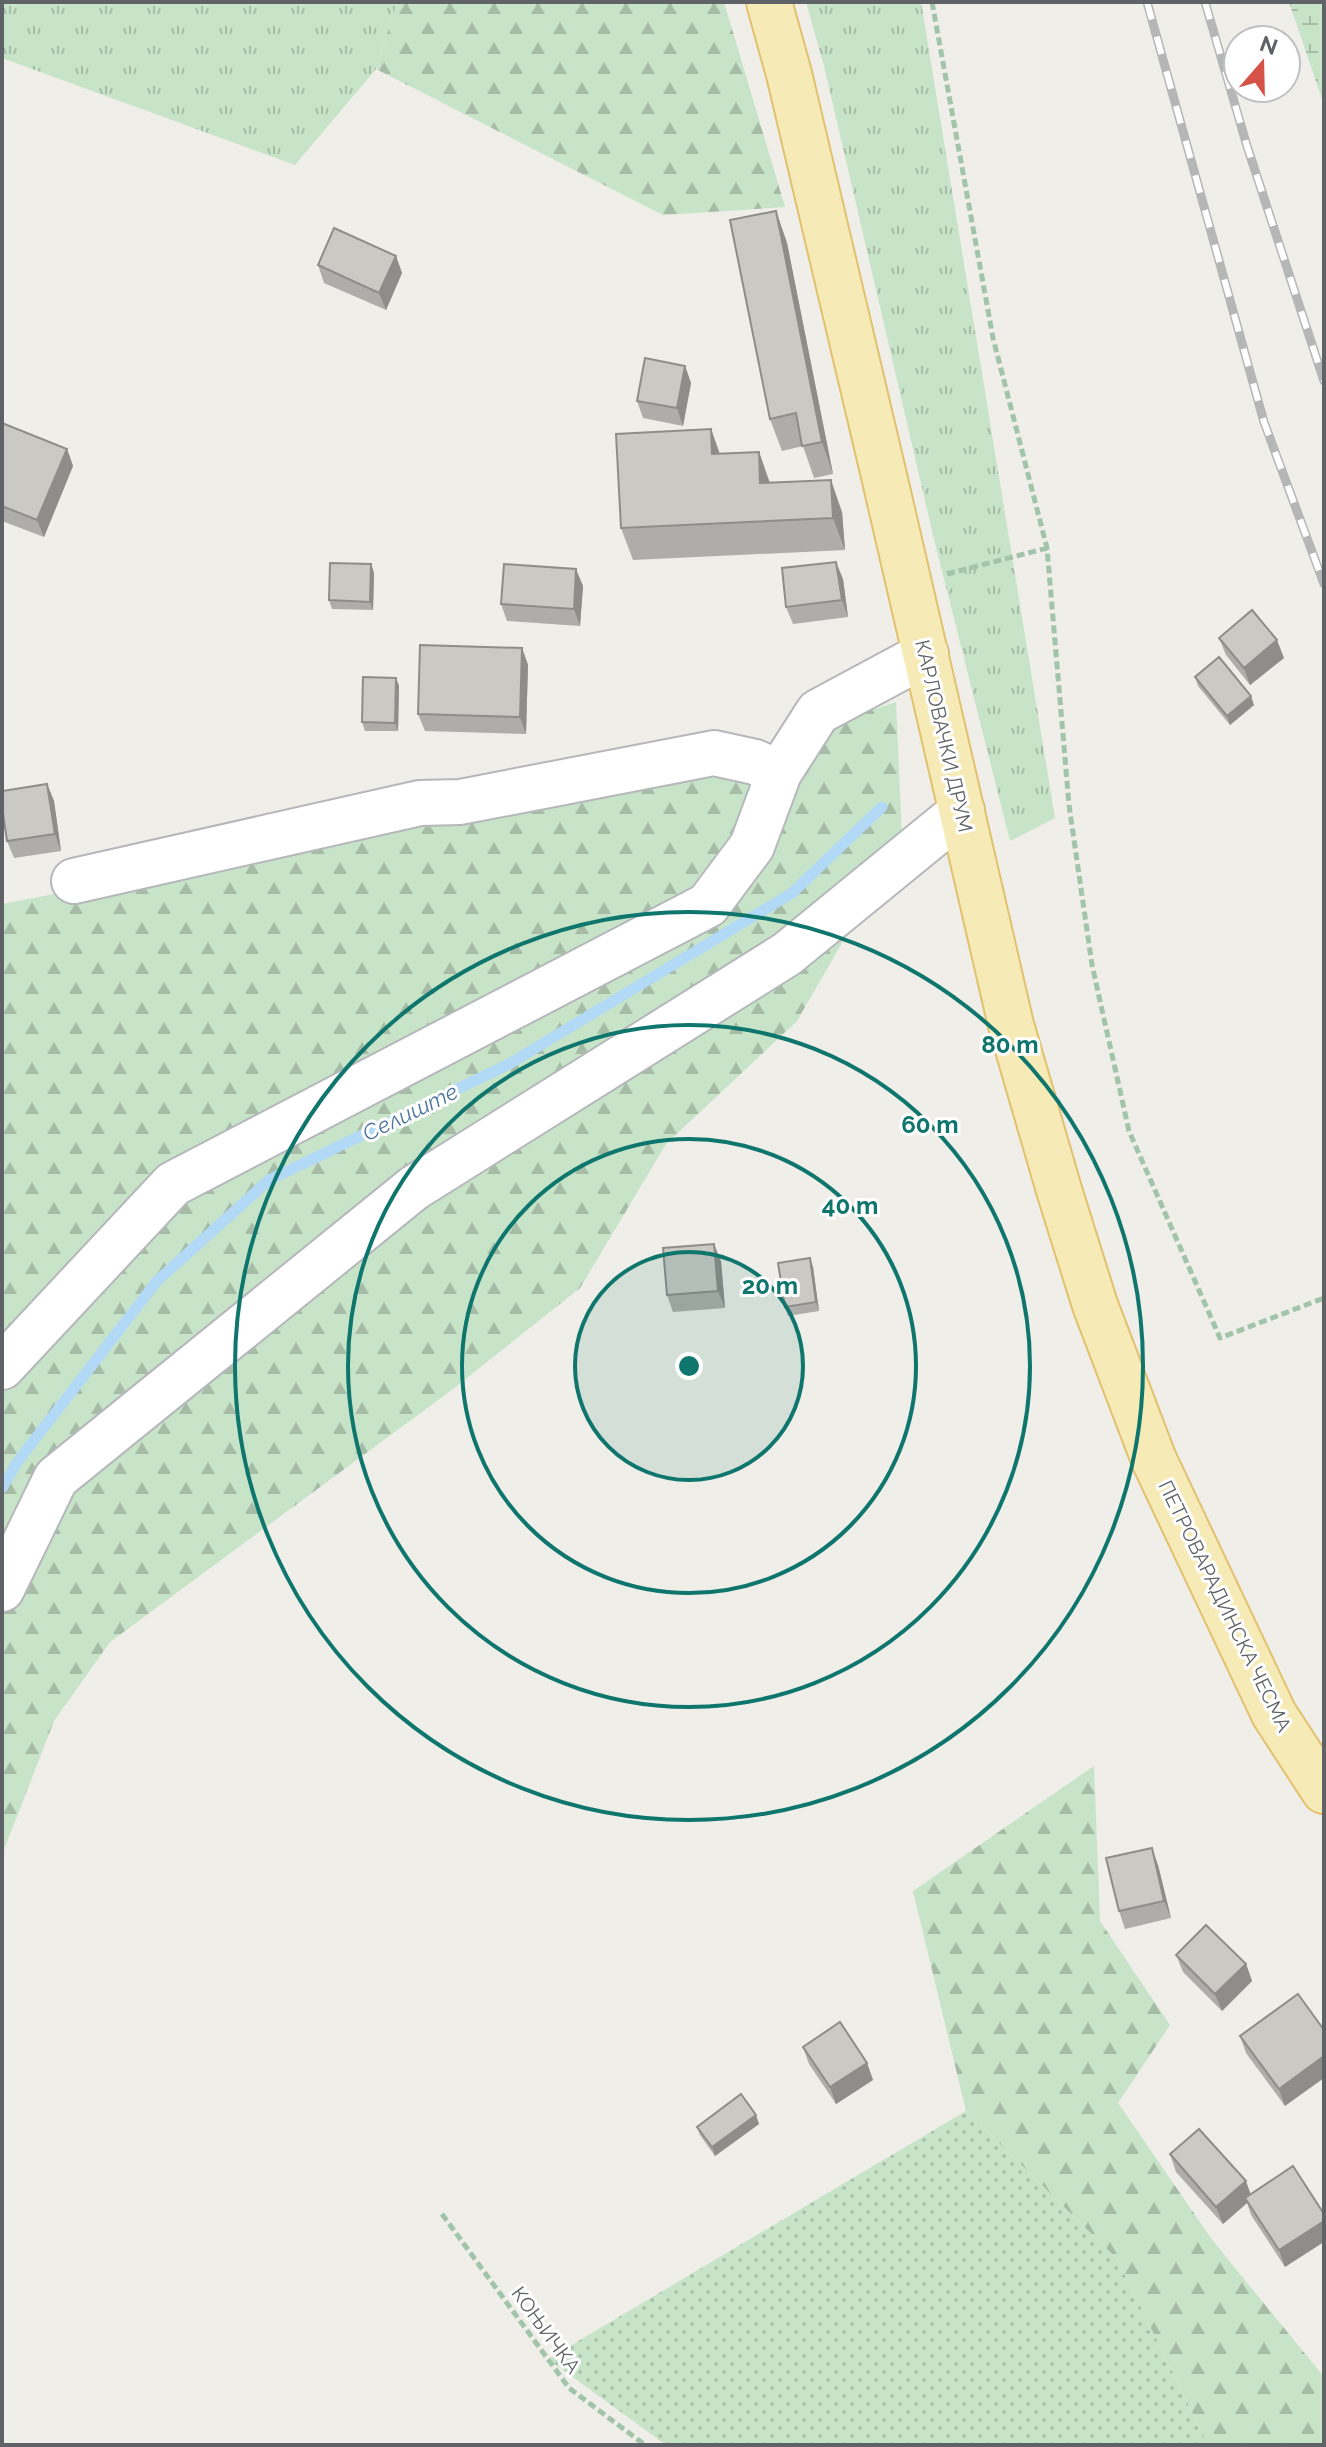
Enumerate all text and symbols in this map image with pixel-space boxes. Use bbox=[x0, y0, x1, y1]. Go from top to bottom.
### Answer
north arrow bbox=[1222, 24, 1302, 104]
text: N bbox=[1257, 30, 1281, 60]
street label: КАРЛОВАЧКИ ДРУМ bbox=[910, 638, 978, 834]
text: 80 m bbox=[981, 1030, 1039, 1059]
water label: Селиште bbox=[358, 1078, 462, 1146]
text: 60 m bbox=[901, 1110, 959, 1139]
text: 40 m bbox=[822, 1191, 878, 1220]
text: 20 m bbox=[742, 1271, 798, 1300]
centre of rings bbox=[675, 1352, 703, 1380]
street label: ПЕТРОВАРАДИНСКА ЧЕСМА bbox=[1154, 1476, 1297, 1736]
street label: КОЊИЧКА bbox=[507, 2282, 586, 2378]

